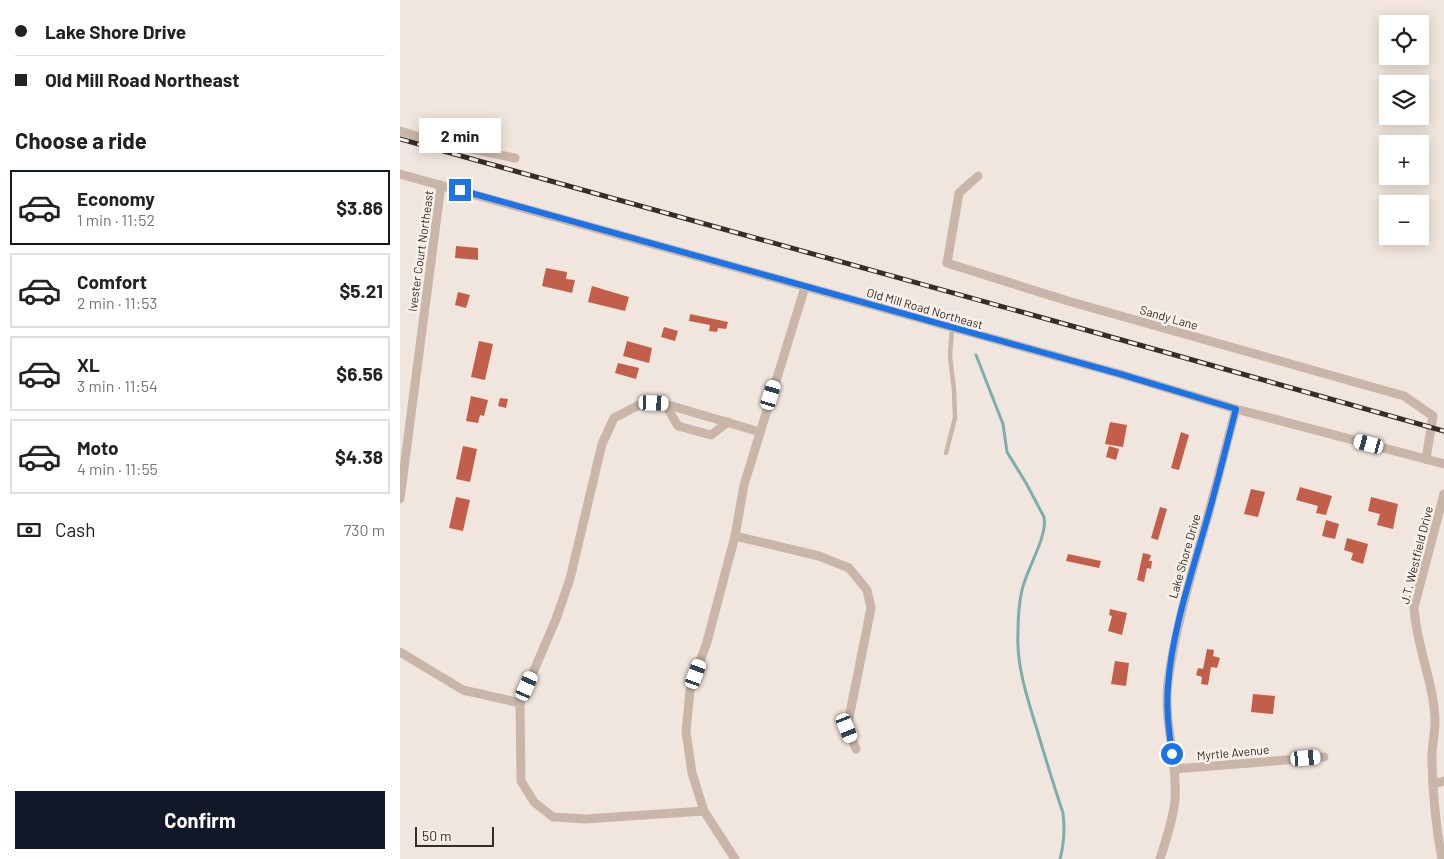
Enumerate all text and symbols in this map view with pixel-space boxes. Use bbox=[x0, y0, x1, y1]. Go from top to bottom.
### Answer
map controls bbox=[1379, 15, 1429, 245]
button: locate bbox=[1379, 15, 1429, 65]
text: Lake Shore Drive bbox=[45, 20, 186, 43]
text: Old Mill Road Northeast bbox=[45, 68, 239, 91]
button: layers bbox=[1379, 75, 1429, 125]
callout: 2 min bbox=[419, 118, 501, 152]
text: 2 min bbox=[441, 126, 479, 145]
text: Choose a ride bbox=[15, 127, 147, 153]
button: + bbox=[1379, 135, 1429, 185]
route end bbox=[449, 179, 471, 201]
icon: car bbox=[17, 185, 62, 230]
text: Economy bbox=[77, 187, 155, 210]
street label: Ivester Court Northeast bbox=[405, 190, 435, 312]
button: − bbox=[1379, 195, 1429, 245]
text: $3.86 bbox=[336, 196, 383, 219]
text: 1 min · 11:52 bbox=[77, 210, 155, 229]
icon: car bbox=[17, 268, 62, 313]
text: Comfort bbox=[77, 270, 147, 293]
text: $5.21 bbox=[340, 279, 383, 302]
street label: Old Mill Road Northeast bbox=[865, 285, 985, 331]
text: 2 min · 11:53 bbox=[77, 293, 158, 312]
street label: Sandy Lane bbox=[1138, 302, 1200, 332]
icon: car bbox=[17, 351, 62, 396]
text: XL bbox=[77, 353, 100, 376]
text: $6.56 bbox=[336, 362, 383, 385]
text: 3 min · 11:54 bbox=[77, 376, 158, 395]
car bbox=[759, 378, 782, 412]
car bbox=[638, 395, 669, 411]
car bbox=[1352, 433, 1385, 455]
icon: car bbox=[17, 434, 62, 479]
text: Moto bbox=[77, 436, 119, 459]
text: $4.38 bbox=[335, 445, 383, 468]
text: 4 min · 11:55 bbox=[77, 459, 158, 478]
street label: J.T. Westfield Drive bbox=[1397, 505, 1435, 605]
street label: Lake Shore Drive bbox=[1165, 512, 1203, 600]
icon: cash bbox=[15, 516, 43, 544]
text: Cash bbox=[55, 518, 96, 541]
text: 730 m bbox=[344, 520, 385, 539]
car bbox=[683, 657, 708, 691]
car bbox=[514, 669, 539, 703]
car bbox=[834, 711, 859, 745]
street label: Myrtle Avenue bbox=[1196, 742, 1270, 762]
route start bbox=[1161, 743, 1183, 765]
car bbox=[1290, 749, 1321, 767]
button: Confirm bbox=[15, 791, 385, 849]
scale bar bbox=[415, 824, 494, 847]
text: 50 m bbox=[422, 827, 451, 844]

